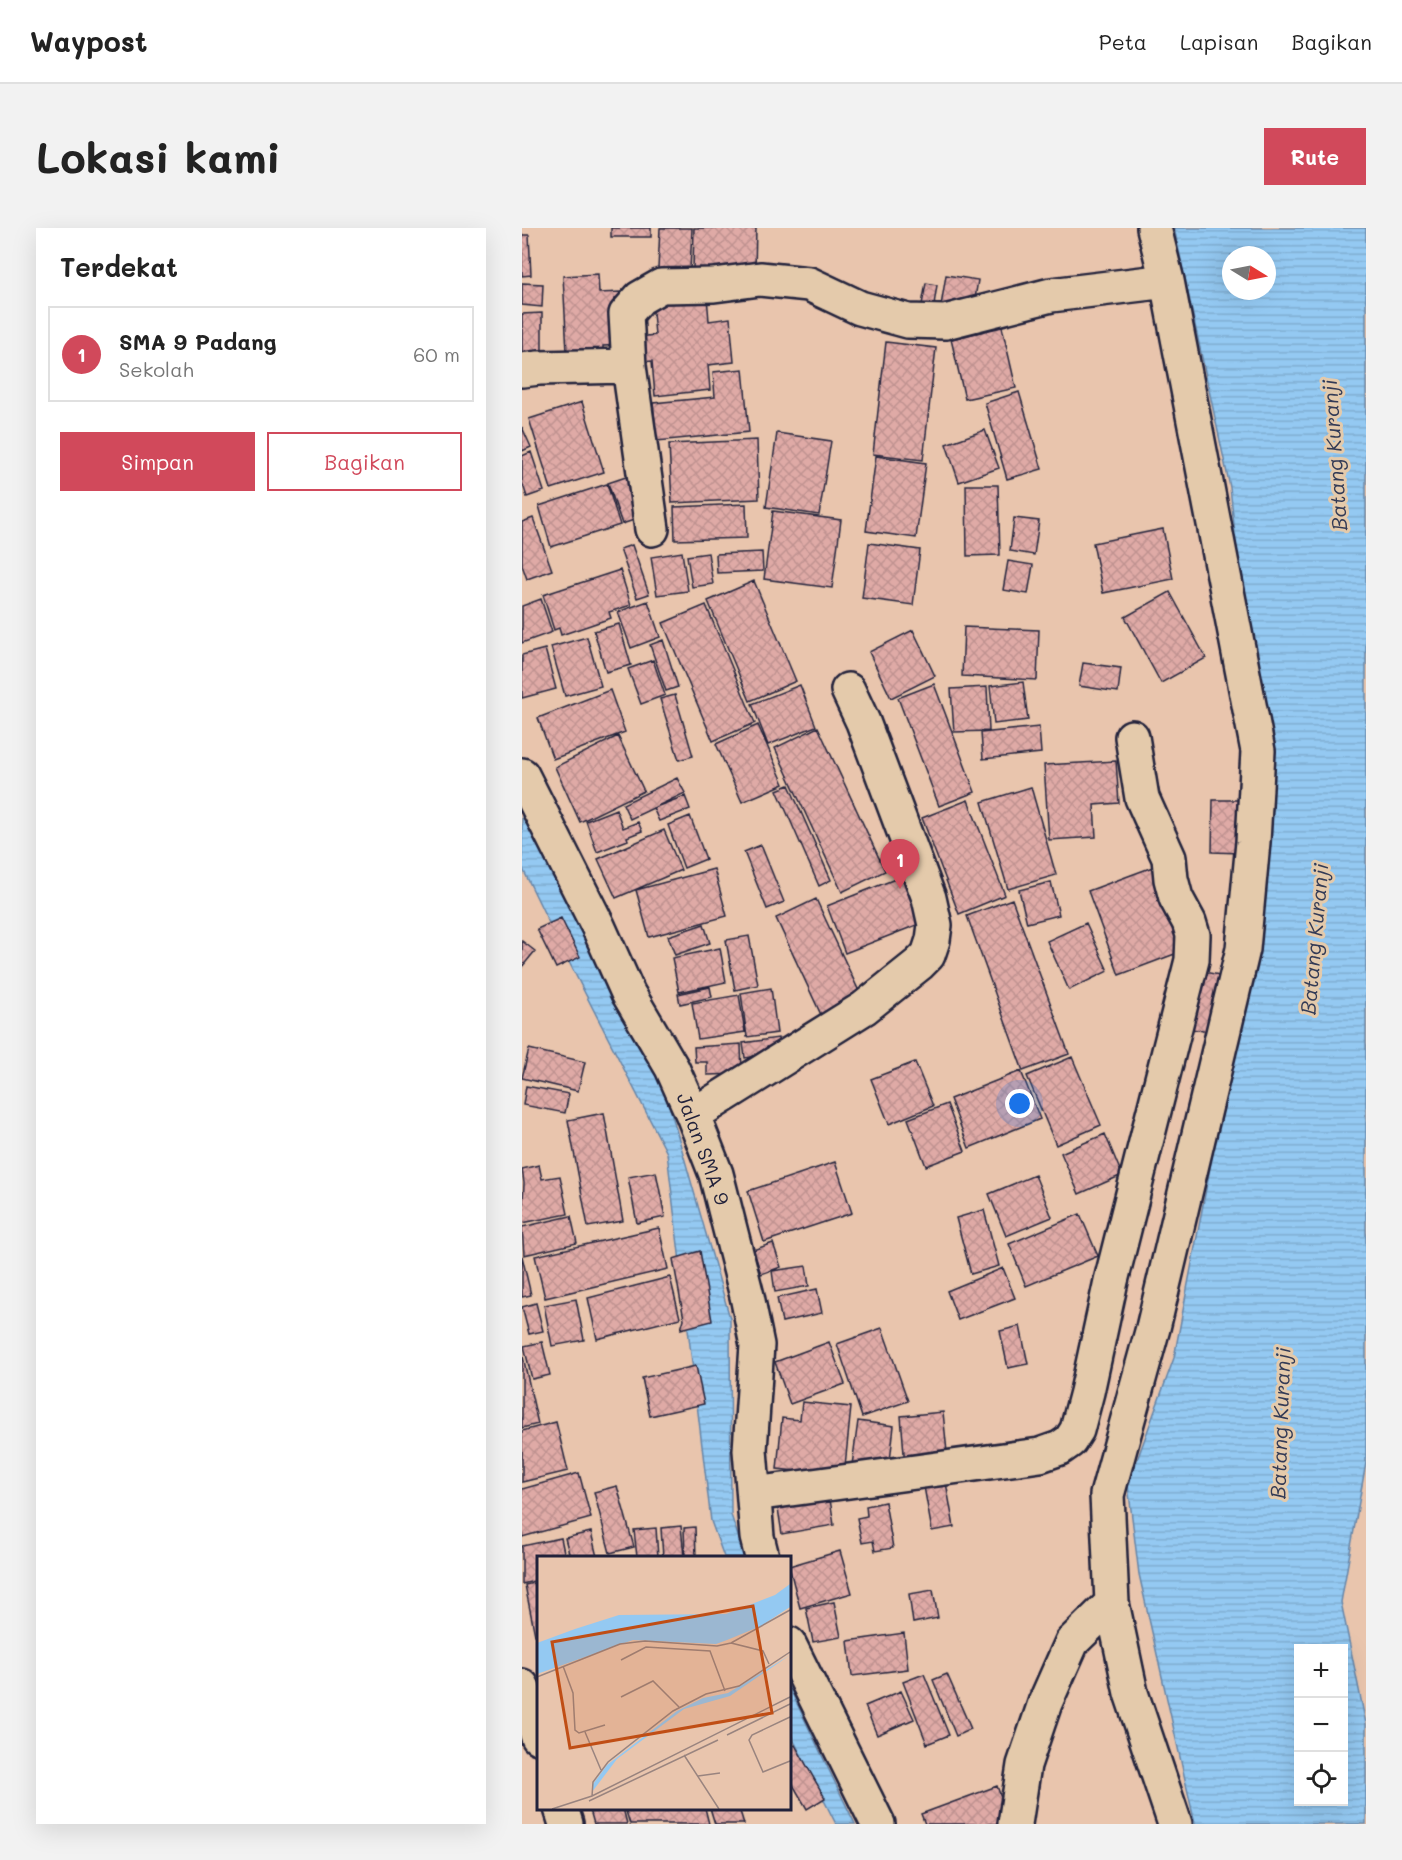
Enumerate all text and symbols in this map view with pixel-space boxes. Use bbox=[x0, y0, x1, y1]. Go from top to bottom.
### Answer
text: Waypost bbox=[30, 23, 147, 59]
text: Peta bbox=[1099, 28, 1147, 55]
text: Lapisan bbox=[1180, 28, 1258, 55]
text: Bagikan bbox=[1291, 28, 1372, 55]
button: Rute bbox=[1264, 128, 1366, 185]
text: Lokasi kami bbox=[36, 129, 281, 184]
north arrow bbox=[1222, 246, 1276, 300]
text: Terdekat bbox=[60, 250, 178, 284]
text: SMA 9 Padang bbox=[119, 327, 277, 356]
text: 1 bbox=[77, 341, 86, 367]
text: 60 m bbox=[413, 341, 460, 367]
text: Sekolah bbox=[119, 356, 194, 382]
water label: Batang Kuranji bbox=[1315, 378, 1352, 532]
button: Simpan bbox=[60, 432, 255, 491]
button: Bagikan bbox=[267, 432, 462, 491]
pin: 1 bbox=[880, 840, 920, 889]
water label: Batang Kuranji bbox=[1293, 861, 1334, 1016]
street label: Jalan SMA 9 bbox=[672, 1089, 736, 1209]
your location bbox=[1005, 1089, 1034, 1118]
water label: Batang Kuranji bbox=[1263, 1346, 1296, 1499]
inset map bbox=[537, 1556, 790, 1809]
map controls bbox=[1294, 1644, 1348, 1806]
button: + bbox=[1294, 1644, 1348, 1698]
button: − bbox=[1294, 1698, 1348, 1752]
button: locate bbox=[1294, 1752, 1348, 1806]

